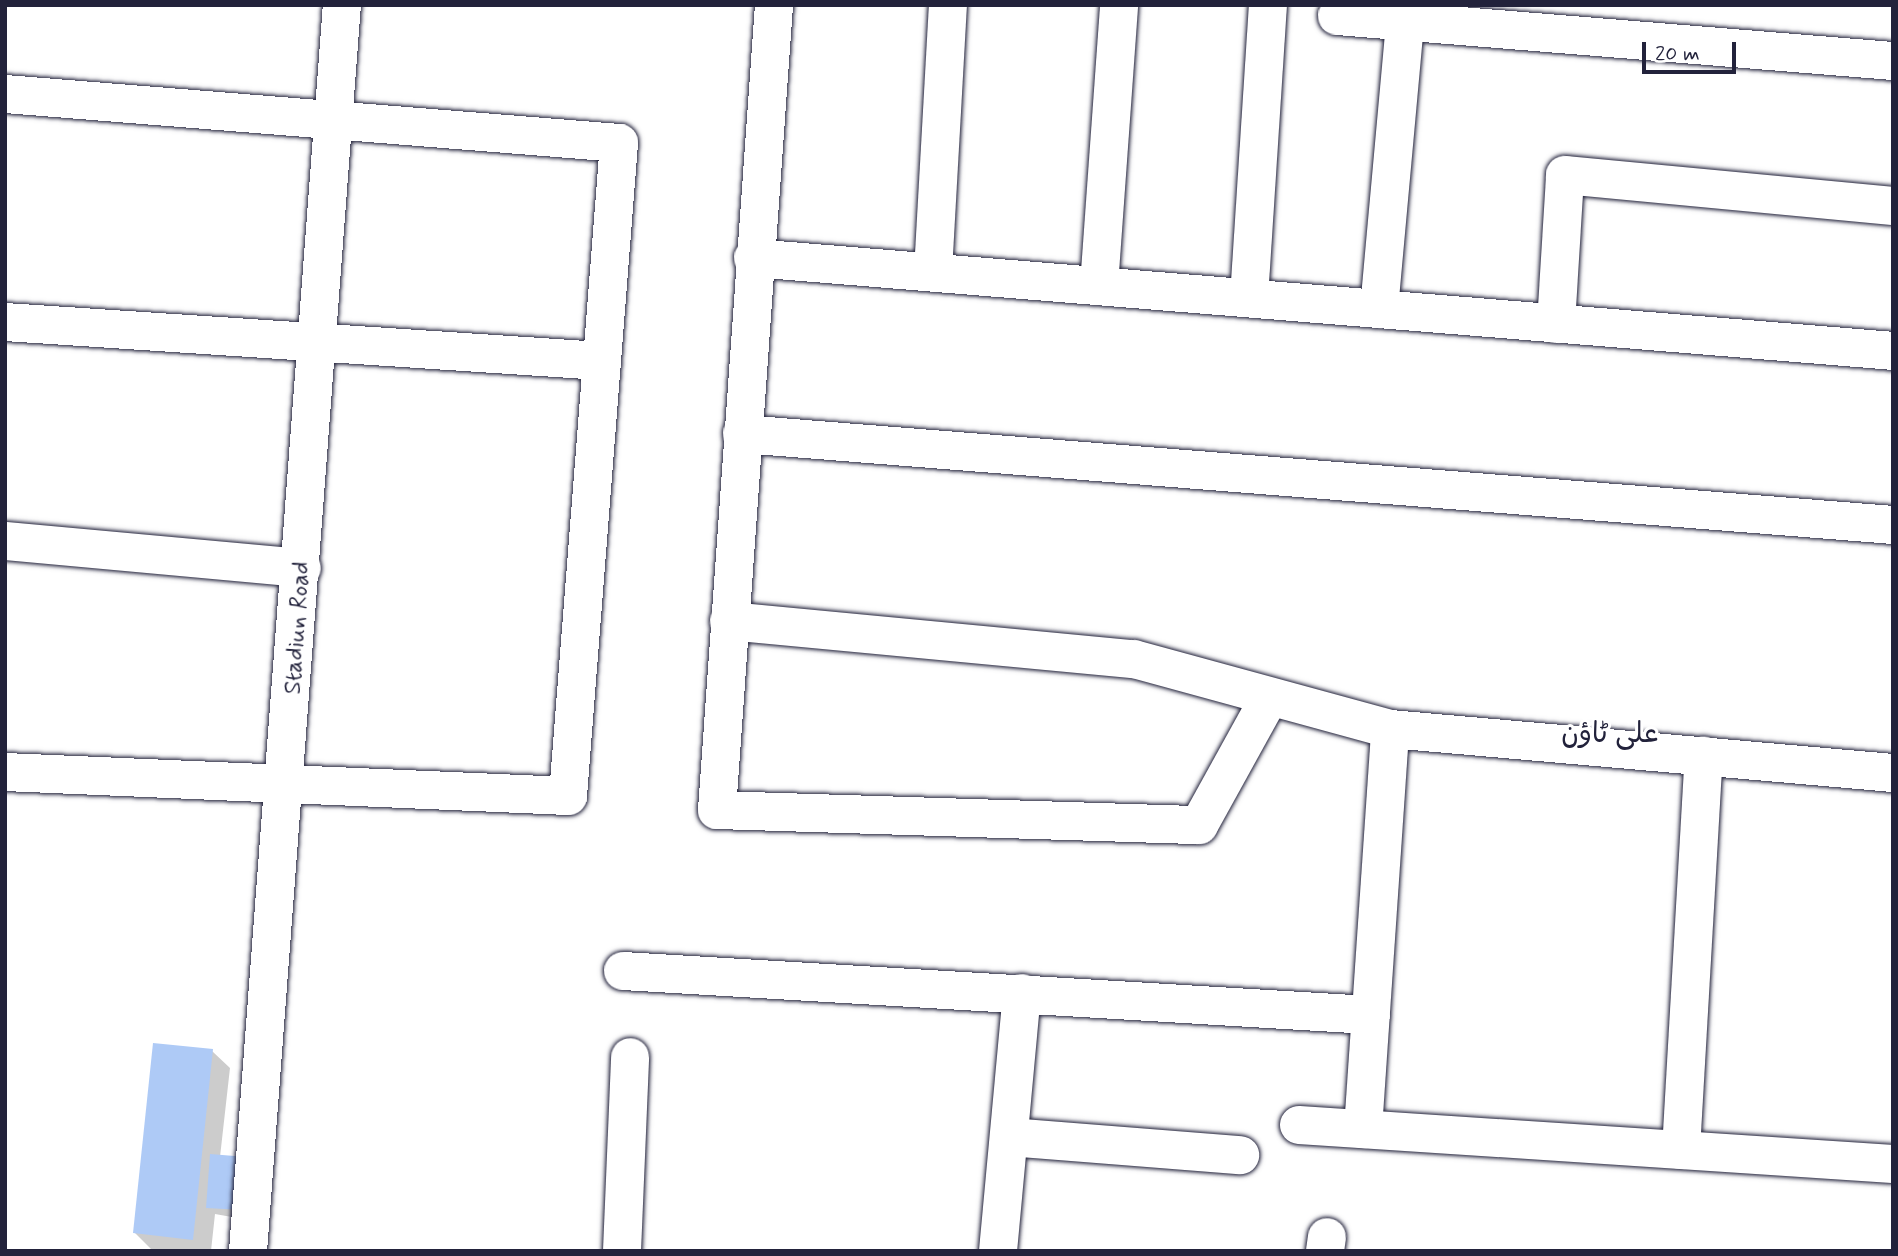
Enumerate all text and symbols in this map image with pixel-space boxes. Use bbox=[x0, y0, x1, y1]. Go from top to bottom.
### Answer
scale bar bbox=[1646, 28, 1741, 72]
text: 20 m bbox=[1655, 40, 1700, 68]
street label: Stadiun Road bbox=[279, 561, 317, 695]
district label: علی ٹاؤن bbox=[1561, 718, 1659, 752]

